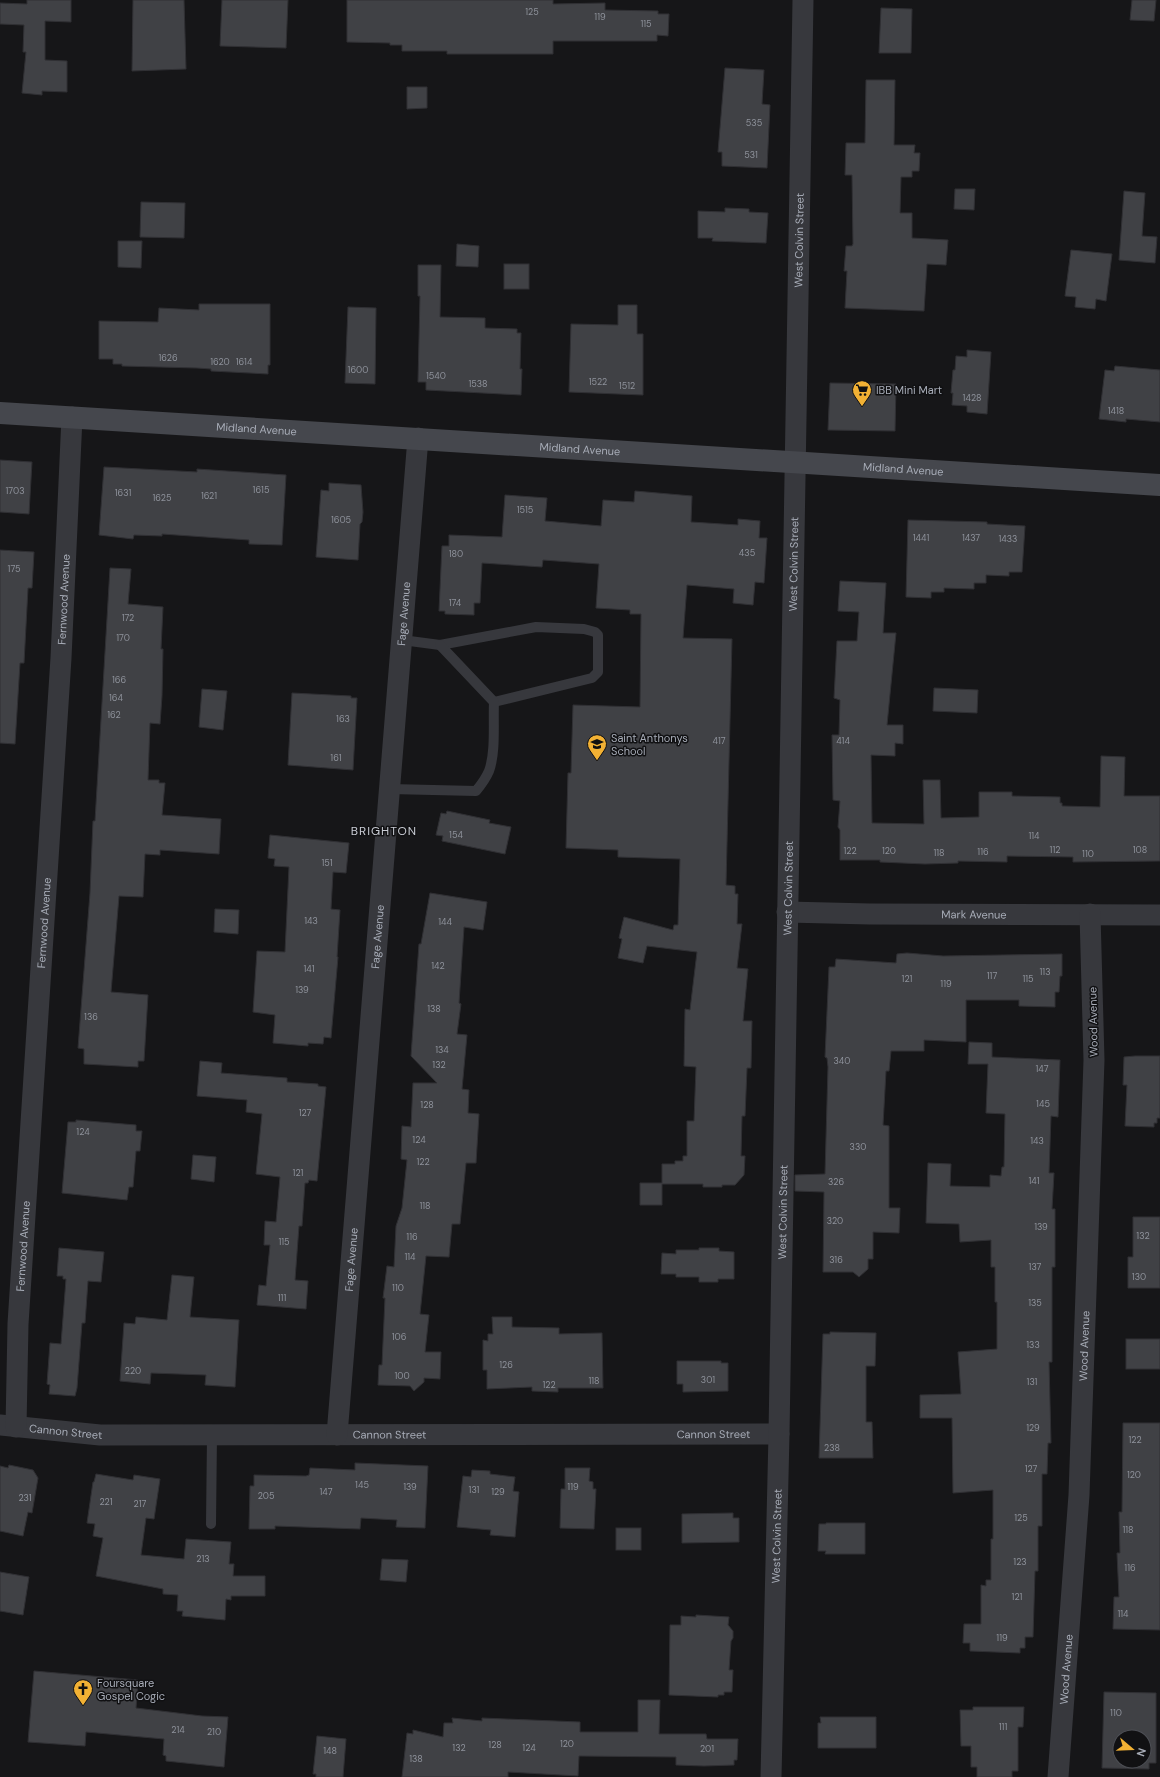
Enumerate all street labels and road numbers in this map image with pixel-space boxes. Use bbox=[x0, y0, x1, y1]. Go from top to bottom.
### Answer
street label: West Colvin Street bbox=[791, 193, 807, 288]
street label: Midland Avenue bbox=[216, 419, 297, 438]
street label: Midland Avenue bbox=[539, 440, 621, 458]
street label: Midland Avenue bbox=[862, 460, 944, 479]
street label: West Colvin Street bbox=[786, 517, 801, 612]
street label: Fernwood Avenue bbox=[55, 554, 73, 645]
street label: Fage Avenue bbox=[394, 581, 413, 646]
street label: West Colvin Street bbox=[780, 841, 796, 936]
street label: Fernwood Avenue bbox=[34, 877, 54, 969]
street label: Fage Avenue bbox=[368, 904, 387, 969]
street label: Mark Avenue bbox=[941, 907, 1007, 921]
street label: Wood Avenue bbox=[1085, 987, 1101, 1057]
street label: West Colvin Street bbox=[775, 1165, 791, 1260]
street label: Fernwood Avenue bbox=[13, 1200, 33, 1292]
street label: Fage Avenue bbox=[342, 1227, 361, 1292]
street label: Wood Avenue bbox=[1076, 1310, 1092, 1381]
street label: Cannon Street bbox=[28, 1421, 102, 1442]
street label: Cannon Street bbox=[677, 1427, 750, 1441]
street label: Cannon Street bbox=[353, 1428, 426, 1442]
street label: West Colvin Street bbox=[769, 1489, 785, 1584]
street label: Wood Avenue bbox=[1056, 1634, 1076, 1705]

